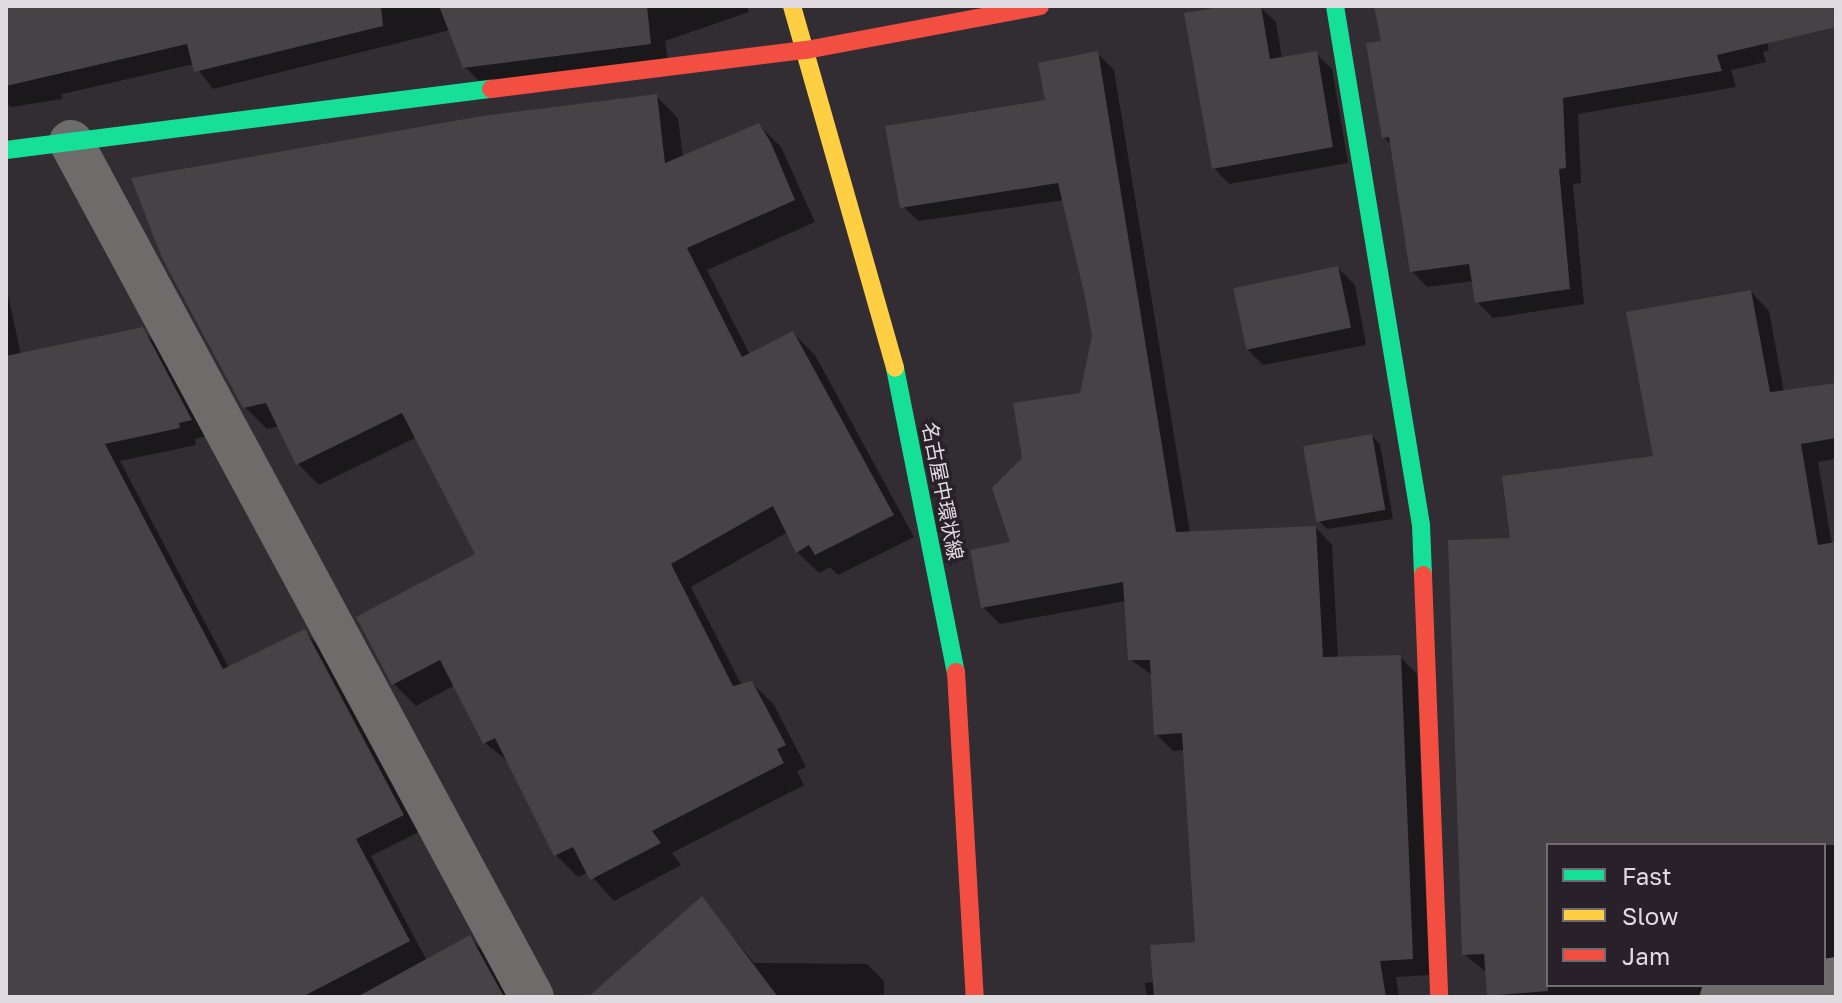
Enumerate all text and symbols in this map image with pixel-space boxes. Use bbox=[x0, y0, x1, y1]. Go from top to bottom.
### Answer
street label: 名古屋中環状線 bbox=[918, 420, 968, 562]
legend bbox=[1546, 843, 1826, 987]
text: Fast bbox=[1622, 861, 1672, 890]
text: Slow bbox=[1622, 901, 1678, 930]
text: Jam bbox=[1622, 941, 1670, 970]

